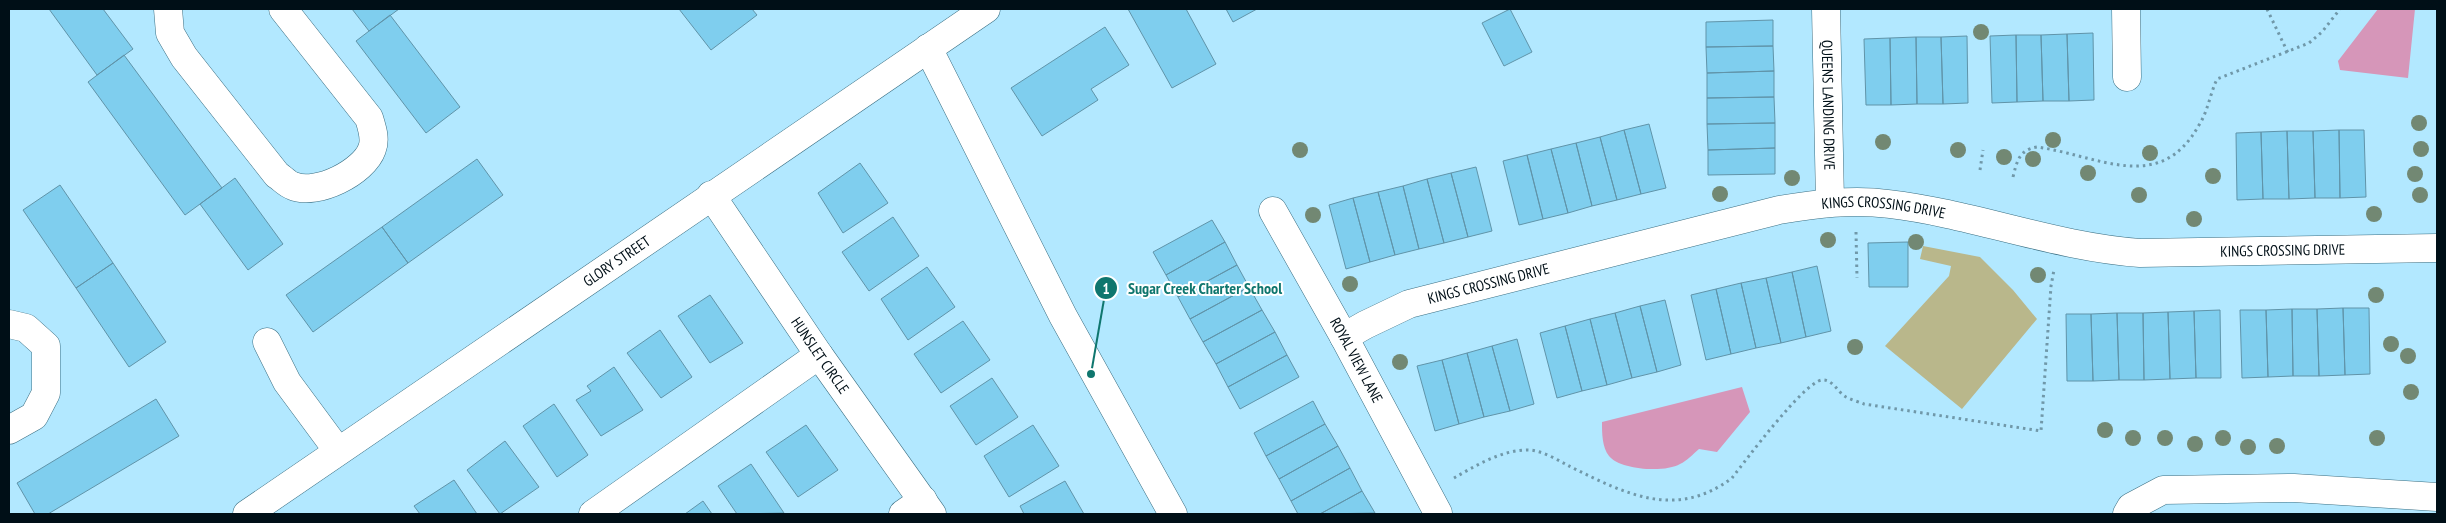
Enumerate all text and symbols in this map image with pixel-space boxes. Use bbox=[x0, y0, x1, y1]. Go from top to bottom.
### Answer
street label: QUEENS LANDING DRIVE bbox=[1818, 40, 1839, 170]
street label: KINGS CROSSING DRIVE bbox=[1820, 192, 1947, 222]
street label: GLORY STREET bbox=[579, 231, 654, 290]
street label: KINGS CROSSING DRIVE bbox=[2220, 240, 2345, 261]
street label: KINGS CROSSING DRIVE bbox=[1426, 259, 1551, 308]
callout: Sugar Creek Charter School bbox=[1093, 273, 1293, 304]
text: Sugar Creek Charter School bbox=[1128, 278, 1282, 298]
text: 1 bbox=[1102, 279, 1110, 298]
street label: HUNSLET CIRCLE bbox=[787, 313, 854, 397]
street label: ROYAL VIEW LANE bbox=[1326, 314, 1387, 406]

